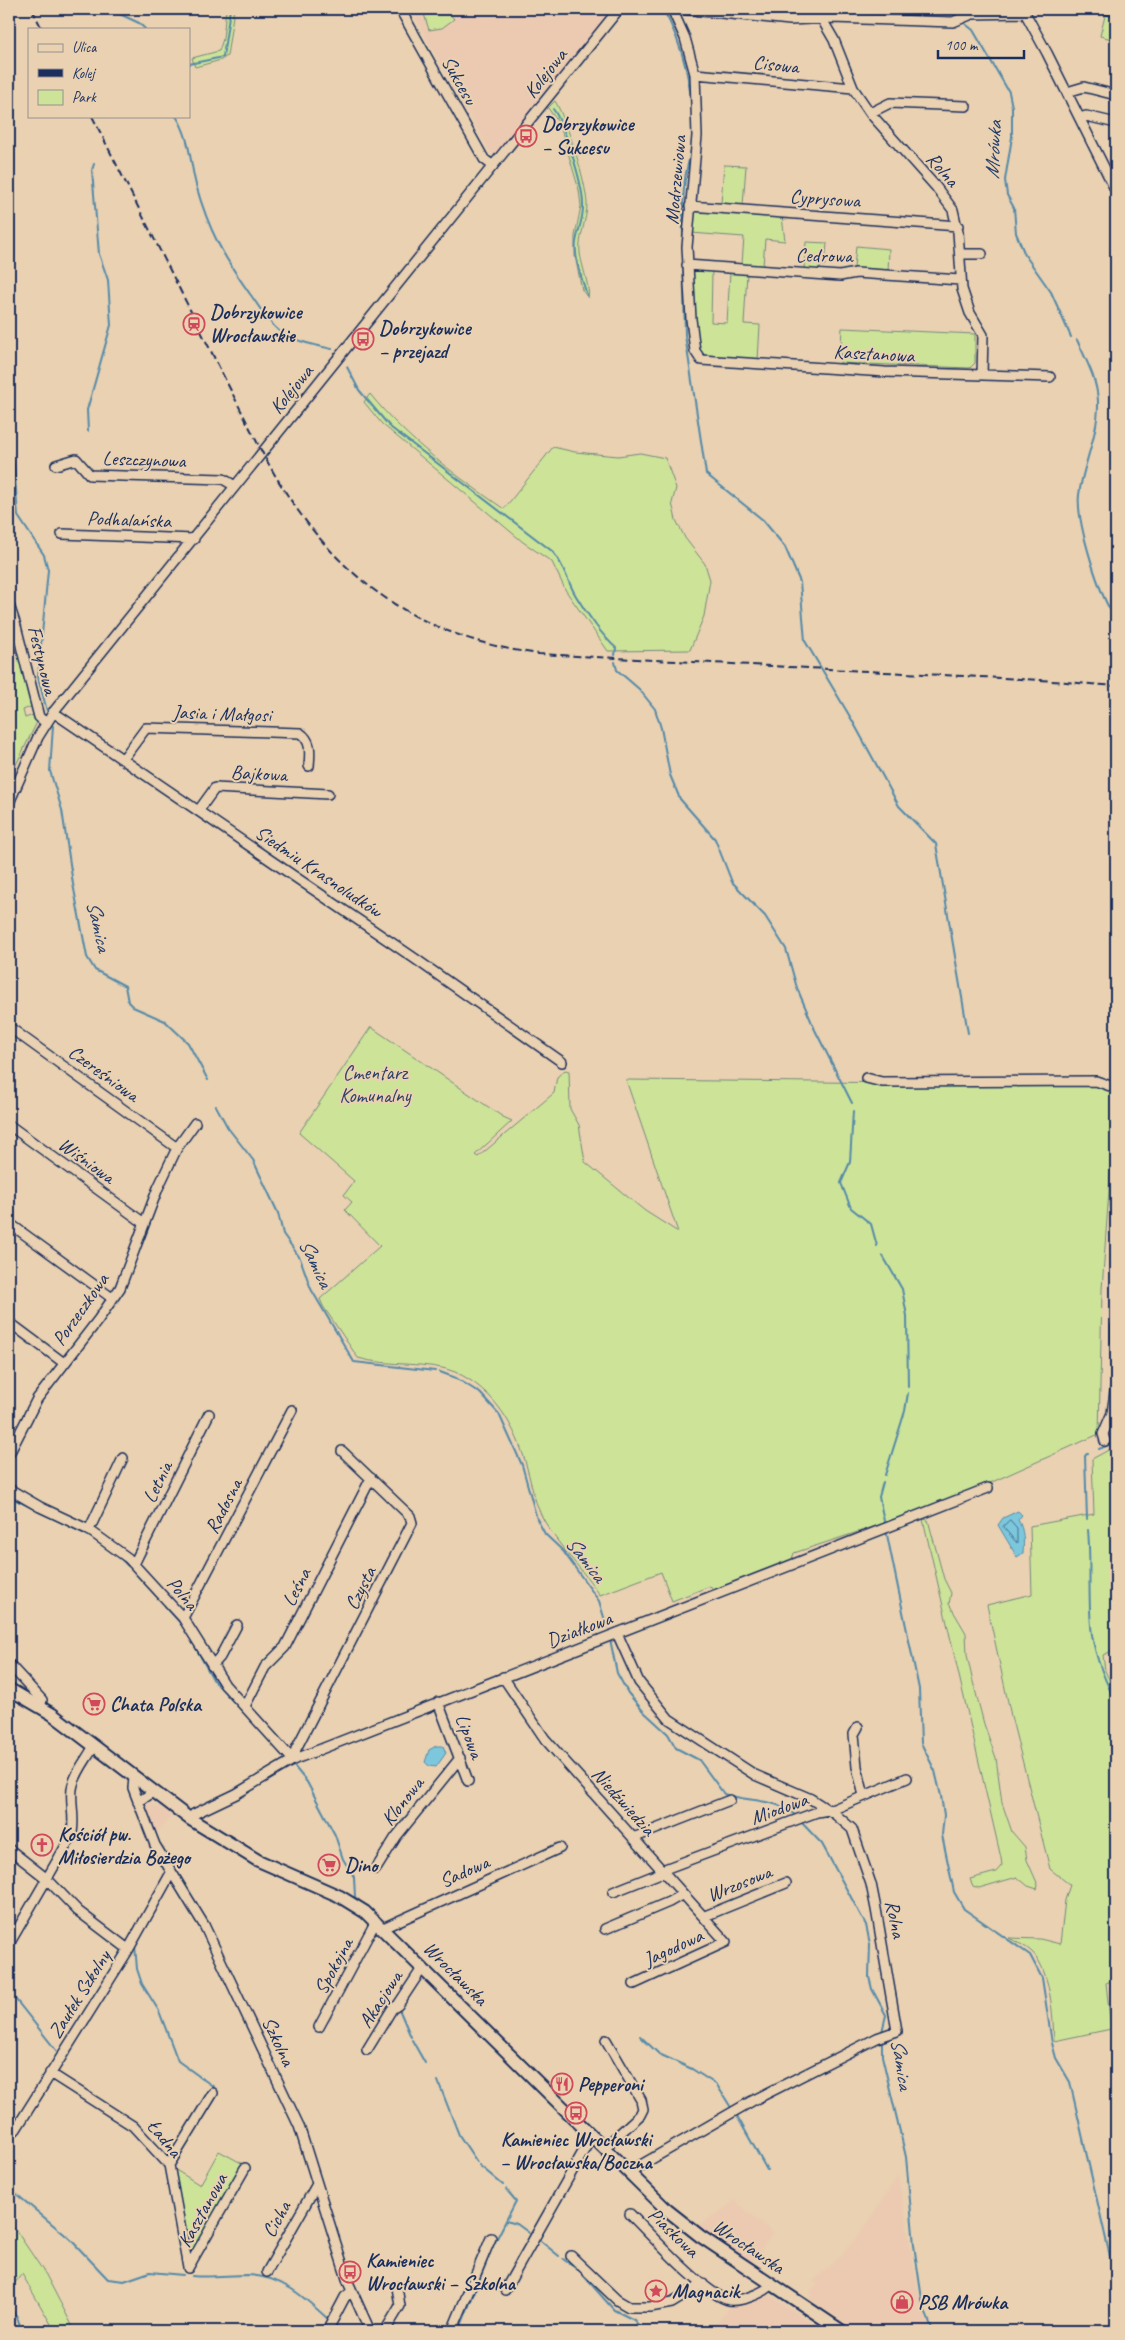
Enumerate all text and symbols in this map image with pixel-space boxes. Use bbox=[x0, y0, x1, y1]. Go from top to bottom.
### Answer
legend bbox=[28, 28, 190, 118]
scale bar bbox=[938, 28, 1024, 60]
text: 100 m bbox=[945, 36, 979, 55]
text: Ulica bbox=[72, 38, 97, 57]
street label: Kolejowa bbox=[518, 43, 573, 103]
street label: Cisowa bbox=[752, 50, 802, 79]
street label: Sukcesu bbox=[436, 51, 484, 110]
text: Kolej bbox=[72, 64, 96, 83]
text: Park bbox=[72, 88, 97, 107]
place label: Dobrzykowice – Sukcesu bbox=[542, 112, 636, 160]
water label: Mrówka bbox=[979, 119, 1008, 180]
bus stop icon: Dobrzykowice – Sukcesu bbox=[514, 124, 538, 148]
street label: Modrzewiowa bbox=[659, 133, 692, 225]
street label: Rolna bbox=[921, 147, 966, 193]
street label: Cyprysowa bbox=[789, 184, 863, 214]
street label: Cedrowa bbox=[795, 243, 854, 269]
place label: Dobrzykowice Wrocławskie bbox=[210, 300, 304, 348]
station icon: Dobrzykowice Wrocławskie bbox=[182, 312, 206, 336]
place label: Dobrzykowice – przejazd bbox=[379, 316, 473, 364]
bus stop icon: Dobrzykowice – przejazd bbox=[351, 327, 375, 351]
street label: Kasztanowa bbox=[833, 339, 916, 368]
street label: Kolejowa bbox=[264, 359, 320, 419]
street label: Leszczynowa bbox=[102, 446, 188, 474]
street label: Podhalańska bbox=[87, 506, 173, 534]
street label: Festynowa bbox=[22, 623, 64, 699]
street label: Jasia i Małgosi bbox=[171, 699, 274, 728]
street label: Bajkowa bbox=[230, 760, 289, 788]
street label: Siedmiu Krasnoludków bbox=[250, 820, 388, 924]
water label: Samica bbox=[81, 898, 118, 956]
street label: Czereśniowa bbox=[63, 1039, 145, 1109]
park label: Cmentarz Komunalny bbox=[339, 1060, 412, 1108]
street label: Wiśniowa bbox=[54, 1132, 121, 1190]
water label: Samica bbox=[293, 1234, 340, 1294]
street label: Porzeczkowa bbox=[46, 1267, 115, 1350]
street label: Letnia bbox=[137, 1456, 179, 1507]
street label: Radosna bbox=[199, 1473, 249, 1538]
water label: Samica bbox=[560, 1531, 613, 1589]
street label: Czysta bbox=[339, 1561, 382, 1614]
street label: Leśna bbox=[276, 1563, 317, 1611]
street label: Polna bbox=[161, 1571, 205, 1617]
street label: Działkowa bbox=[543, 1605, 617, 1653]
supermarket icon: Chata Polska bbox=[82, 1692, 106, 1716]
place label: Chata Polska bbox=[110, 1692, 203, 1717]
street label: Lipowa bbox=[450, 1710, 490, 1764]
street label: Niedźwiedzia bbox=[586, 1762, 662, 1842]
street label: Klonowa bbox=[376, 1770, 430, 1831]
street label: Miodowa bbox=[747, 1786, 813, 1830]
place label: Kościół pw. Miłosierdzia Bożego bbox=[58, 1822, 192, 1870]
church icon: Kościół pw. Miłosierdzia Bożego bbox=[30, 1833, 54, 1857]
street label: Sadowa bbox=[435, 1849, 495, 1893]
supermarket icon: Dino bbox=[317, 1853, 341, 1877]
place label: Dino bbox=[345, 1853, 379, 1878]
street label: Wrzosowa bbox=[703, 1859, 777, 1908]
street label: Rolna bbox=[880, 1898, 912, 1942]
street label: Jagodowa bbox=[639, 1922, 708, 1972]
street label: Spokojna bbox=[308, 1932, 359, 1999]
street label: Wrocławska bbox=[418, 1936, 495, 2012]
street label: Zaułek Szkolny bbox=[43, 1944, 117, 2043]
street label: Akacjowa bbox=[353, 1965, 409, 2032]
street label: Szkolna bbox=[256, 2013, 302, 2071]
water label: Samica bbox=[885, 2037, 919, 2094]
restaurant icon: Pepperoni bbox=[550, 2072, 574, 2096]
place label: Pepperoni bbox=[578, 2072, 646, 2097]
bus stop icon: Kamieniec Wrocławski – Wrocławska/Boczna bbox=[564, 2101, 588, 2125]
street label: Ładna bbox=[142, 2114, 189, 2164]
place label: Kamieniec Wrocławski – Wrocławska/Boczna bbox=[500, 2127, 654, 2175]
street label: Kasztanowa bbox=[172, 2168, 234, 2252]
street label: Cicha bbox=[256, 2195, 297, 2242]
street label: Piaskowa bbox=[643, 2202, 705, 2264]
street label: Wrocławska bbox=[708, 2213, 791, 2281]
place label: Kamieniec Wrocławski – Szkolna bbox=[366, 2248, 517, 2296]
bus stop icon: Kamieniec Wrocławski – Szkolna bbox=[338, 2260, 362, 2284]
place icon: Magnacik bbox=[644, 2279, 668, 2303]
place label: Magnacik bbox=[672, 2279, 742, 2304]
shop icon: PSB Mrówka bbox=[890, 2290, 914, 2314]
place label: PSB Mrówka bbox=[918, 2290, 1009, 2315]

